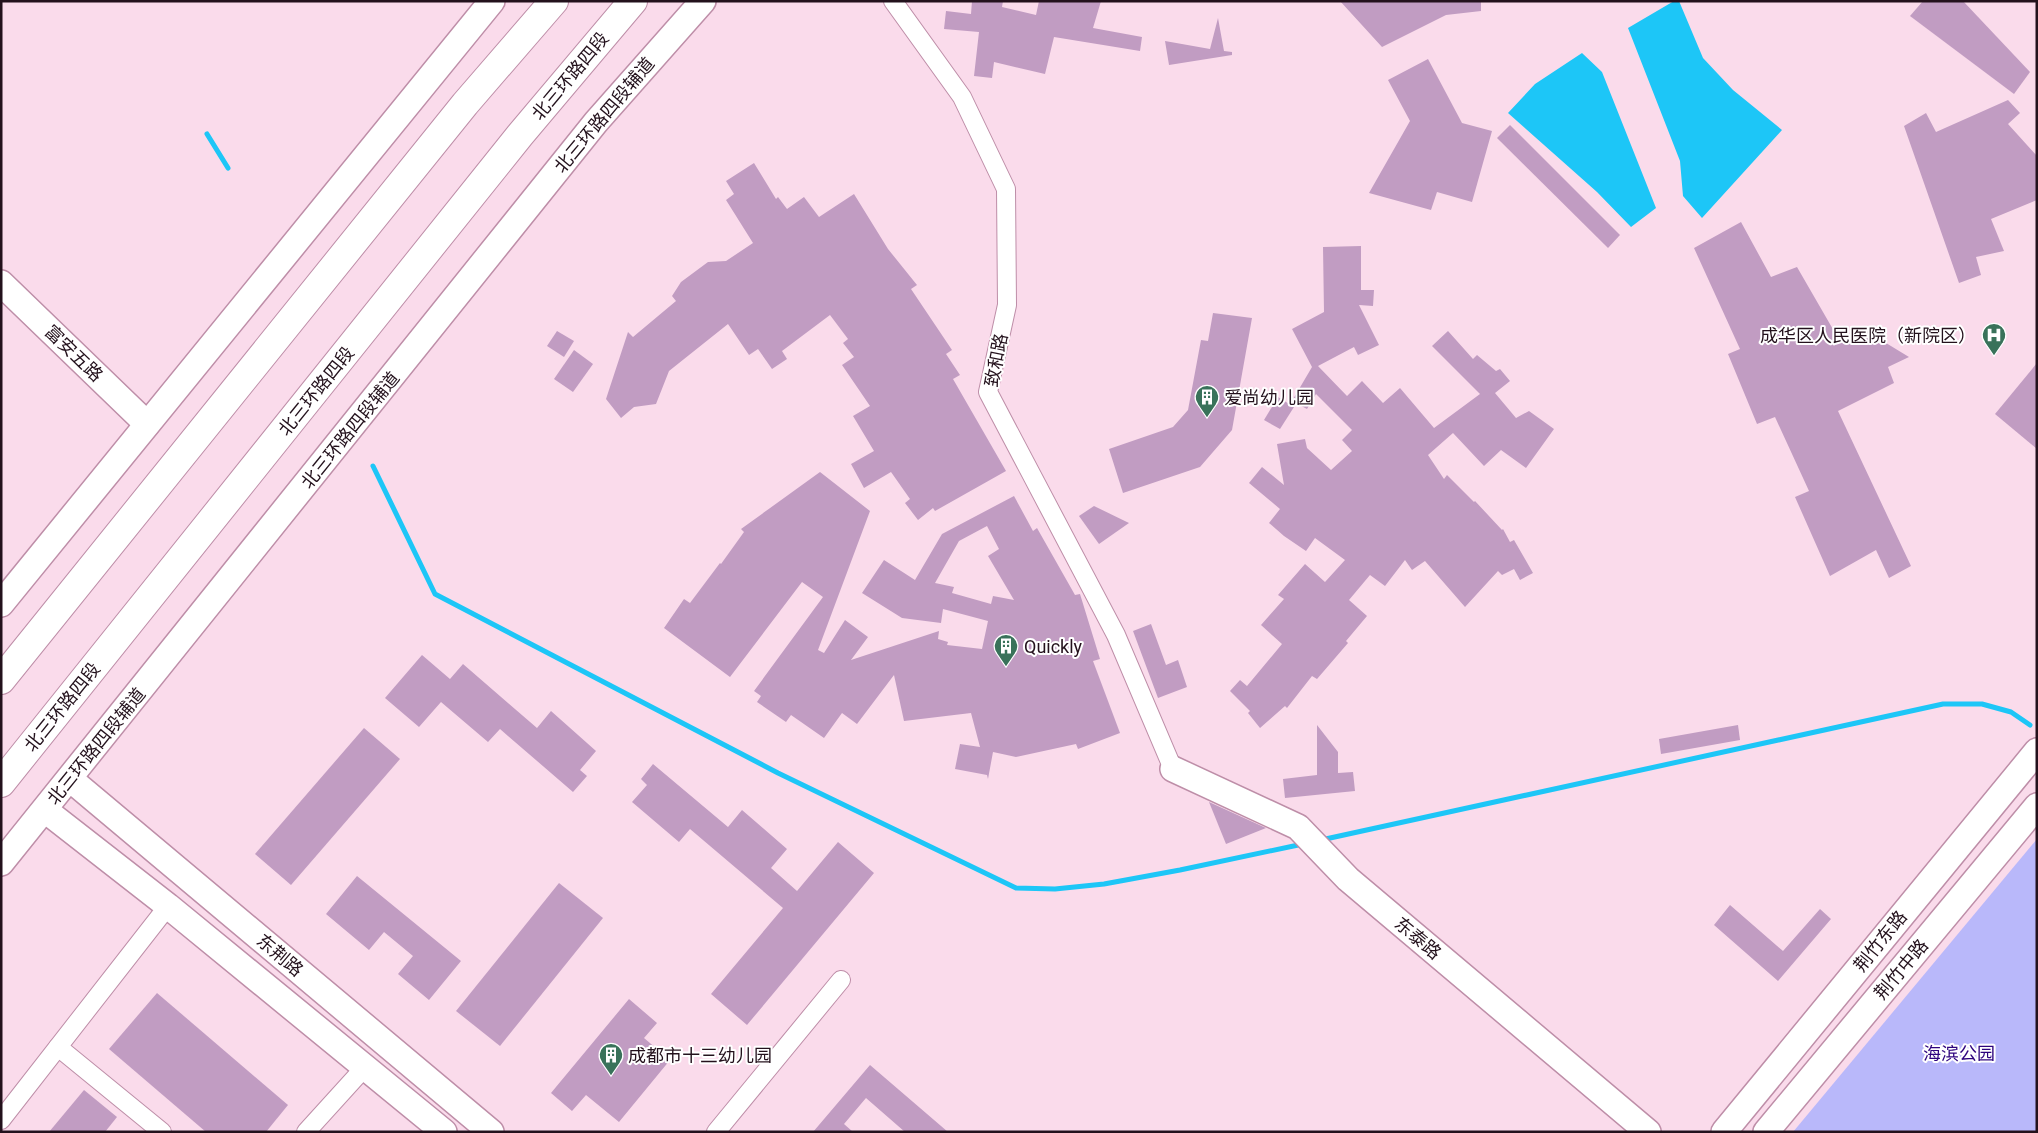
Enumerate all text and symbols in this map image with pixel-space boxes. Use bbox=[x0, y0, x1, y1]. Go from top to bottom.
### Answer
street label: 北三环路四段 bbox=[527, 28, 613, 124]
street label: 北三环路四段辅道 bbox=[550, 53, 658, 177]
street label: 富安五路 bbox=[41, 320, 107, 386]
hospital icon: 成华区人民医院（新院区） bbox=[1981, 322, 2007, 356]
place label: 成华区人民医院（新院区） bbox=[1760, 325, 1976, 346]
street label: 致和路 bbox=[981, 331, 1011, 389]
street label: 北三环路四段 bbox=[274, 342, 358, 440]
street label: 北三环路四段辅道 bbox=[297, 367, 403, 493]
building icon: 爱尚幼儿园 bbox=[1194, 384, 1220, 418]
place label: 爱尚幼儿园 bbox=[1224, 387, 1314, 408]
building icon: Quickly bbox=[993, 633, 1019, 667]
place label: Quickly bbox=[1024, 636, 1083, 657]
street label: 北三环路四段 bbox=[20, 658, 104, 756]
street label: 北三环路四段辅道 bbox=[43, 683, 149, 809]
street label: 荆竹东路 bbox=[1849, 906, 1911, 976]
street label: 东泰路 bbox=[1391, 913, 1445, 963]
street label: 东荆路 bbox=[253, 930, 307, 980]
street label: 荆竹中路 bbox=[1870, 935, 1932, 1003]
building icon: 成都市十三幼儿园 bbox=[598, 1042, 624, 1076]
park label: 海滨公园 bbox=[1923, 1043, 1995, 1064]
place label: 成都市十三幼儿园 bbox=[628, 1045, 772, 1066]

